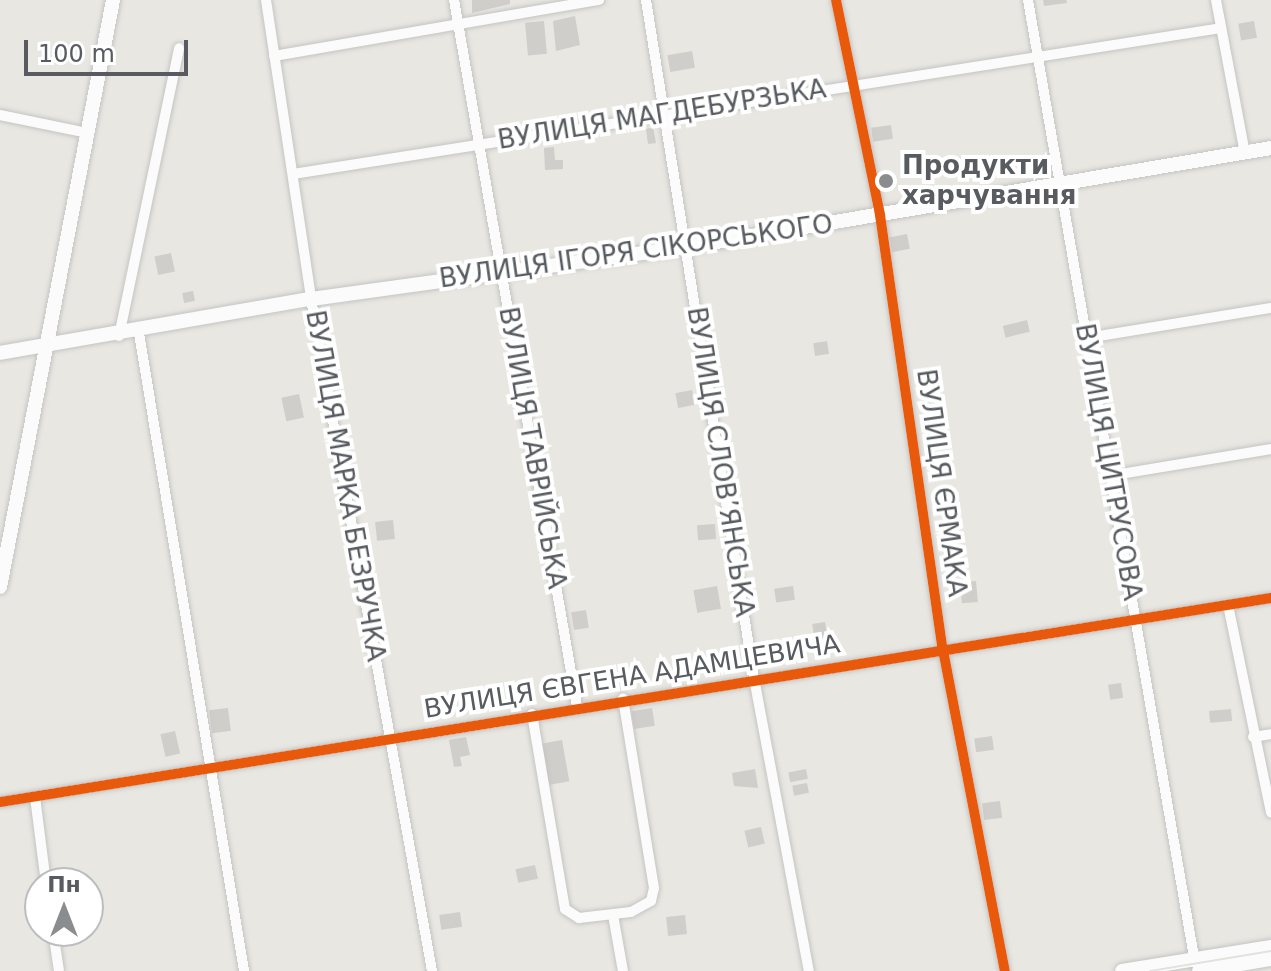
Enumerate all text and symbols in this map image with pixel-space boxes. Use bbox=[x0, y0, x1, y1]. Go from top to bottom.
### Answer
scale bar bbox=[28, 24, 192, 74]
text: 100 m bbox=[38, 40, 115, 68]
street label: ВУЛИЦЯ МАГДЕБУРЗЬКА bbox=[496, 74, 828, 156]
place label: Продукти харчування bbox=[902, 150, 1076, 212]
marker: Продукти харчування bbox=[877, 172, 895, 190]
street label: ВУЛИЦЯ ІГОРЯ СІКОРСЬКОГО bbox=[437, 209, 835, 295]
street label: ВУЛИЦЯ ТАВРІЙСЬКА bbox=[492, 305, 572, 591]
street label: ВУЛИЦЯ СЛОВ’ЯНСЬКА bbox=[680, 305, 760, 619]
street label: ВУЛИЦЯ МАРКА БЕЗРУЧКА bbox=[299, 308, 391, 664]
street label: ВУЛИЦЯ ЦИТРУСОВА bbox=[1068, 321, 1148, 603]
street label: ВУЛИЦЯ ЄРМАКА bbox=[910, 367, 972, 599]
street label: ВУЛИЦЯ ЄВГЕНА АДАМЦЕВИЧА bbox=[422, 629, 842, 725]
north arrow bbox=[24, 867, 104, 947]
text: Пн bbox=[47, 872, 81, 897]

